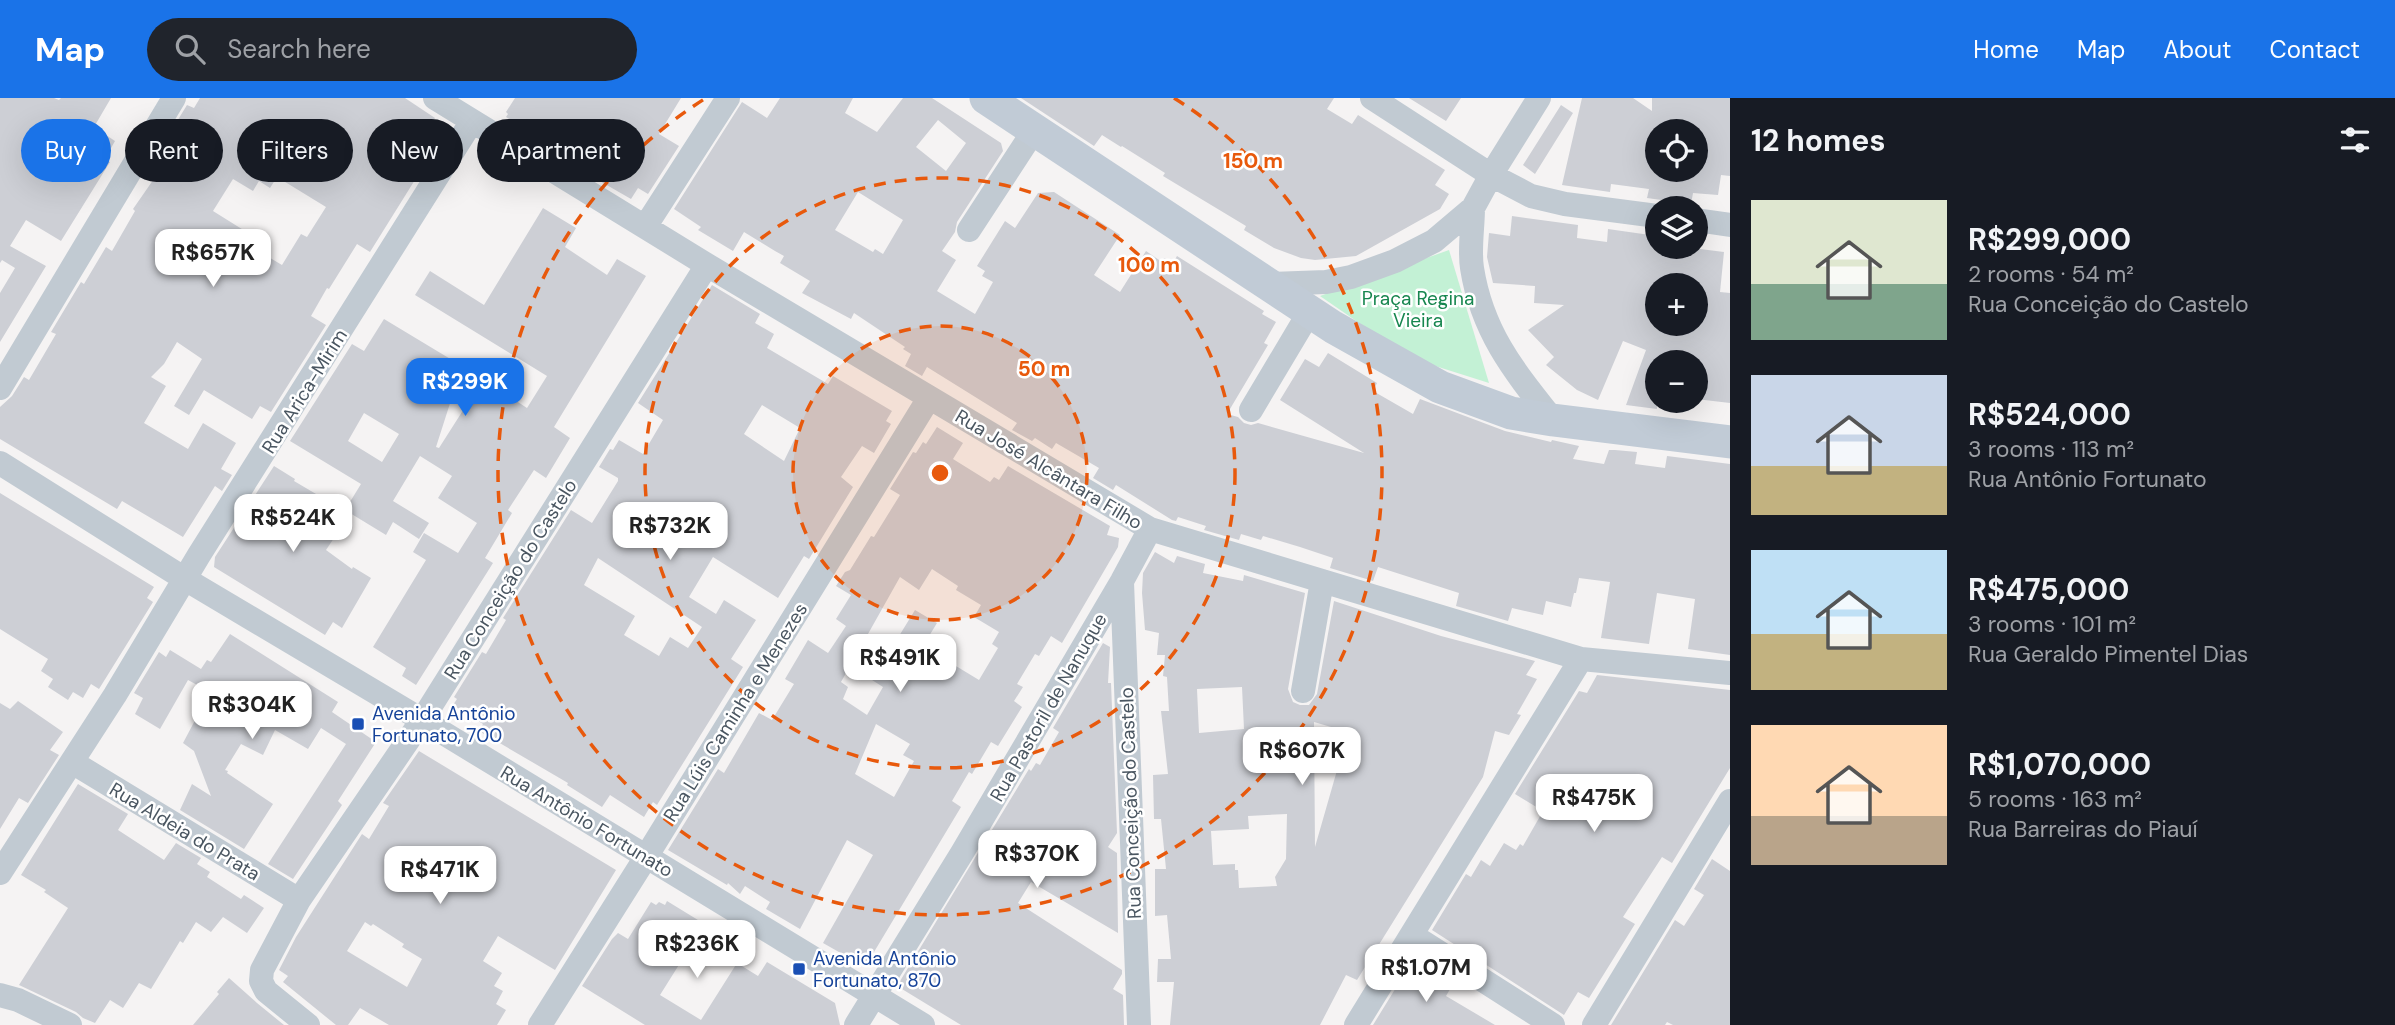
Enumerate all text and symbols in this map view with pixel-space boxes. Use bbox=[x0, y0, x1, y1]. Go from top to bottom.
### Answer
search box bbox=[147, 18, 637, 81]
text: Map bbox=[35, 28, 105, 71]
icon: search bbox=[171, 30, 209, 68]
text: Search here bbox=[227, 32, 371, 66]
text: Home bbox=[1973, 34, 2039, 65]
text: Map bbox=[2077, 34, 2125, 65]
text: About bbox=[2163, 34, 2232, 65]
text: Contact bbox=[2270, 34, 2360, 65]
chip: Buy bbox=[21, 119, 111, 182]
chip: Rent bbox=[125, 119, 223, 182]
chip: Filters bbox=[237, 119, 353, 182]
chip: New bbox=[367, 119, 463, 182]
chip: Apartment bbox=[477, 119, 645, 182]
map controls bbox=[1645, 119, 1708, 413]
button: locate bbox=[1645, 119, 1708, 182]
text: 12 homes bbox=[1751, 121, 1885, 160]
icon: filters bbox=[2336, 121, 2374, 159]
text: 150 m bbox=[1223, 147, 1283, 175]
button: layers bbox=[1645, 196, 1708, 259]
text: R$299,000 bbox=[1968, 220, 2131, 259]
icon: home bbox=[1807, 228, 1891, 312]
pin: R$657K bbox=[156, 230, 270, 289]
text: R$657K bbox=[171, 237, 255, 267]
text: 100 m bbox=[1118, 251, 1180, 279]
text: 2 rooms · 54 m² bbox=[1968, 259, 2134, 289]
button: + bbox=[1645, 273, 1708, 336]
park label: Praça Regina Vieira bbox=[1362, 286, 1474, 333]
text: Rua Conceição do Castelo bbox=[1968, 289, 2249, 319]
street label: Rua Arica-Mirim bbox=[256, 324, 353, 458]
button: − bbox=[1645, 350, 1708, 413]
text: 50 m bbox=[1018, 355, 1070, 383]
pin: R$299K bbox=[408, 358, 522, 418]
text: R$299K bbox=[422, 366, 508, 396]
text: R$524,000 bbox=[1968, 395, 2131, 434]
icon: home bbox=[1807, 403, 1891, 487]
street label: Rua José Alcântara Filho bbox=[951, 404, 1147, 535]
text: 3 rooms · 113 m² bbox=[1968, 434, 2134, 464]
centre of rings bbox=[928, 461, 952, 485]
text: Rua Antônio Fortunato bbox=[1968, 464, 2207, 494]
street label: Rua Conceição do Castelo bbox=[438, 474, 582, 684]
pin: R$524K bbox=[236, 494, 350, 554]
text: R$524K bbox=[250, 502, 336, 532]
pin: R$732K bbox=[613, 503, 727, 562]
text: R$732K bbox=[629, 510, 711, 540]
text: R$475,000 bbox=[1968, 570, 2129, 609]
icon: home bbox=[1807, 578, 1891, 662]
street label: Rua Lúis Caminha e Menezes bbox=[658, 598, 813, 826]
street label: Rua Pastoril de Nanuque bbox=[984, 609, 1113, 806]
text: 3 rooms · 101 m² bbox=[1968, 609, 2136, 639]
pin: R$491K bbox=[843, 634, 957, 694]
text: Rua Geraldo Pimentel Dias bbox=[1968, 639, 2248, 669]
text: R$491K bbox=[859, 642, 941, 672]
pin: R$304K bbox=[195, 682, 309, 741]
street label: Rua Conceição do Castelo bbox=[1114, 687, 1147, 919]
text: R$304K bbox=[208, 689, 296, 719]
place label: Avenida Antônio Fortunato, 700 bbox=[372, 701, 515, 748]
marker: Avenida Antônio Fortunato, 700 bbox=[350, 716, 366, 732]
pin: R$607K bbox=[1245, 728, 1359, 787]
text: R$607K bbox=[1259, 735, 1345, 765]
text: R$1,070,000 bbox=[1968, 745, 2151, 784]
icon: home bbox=[1807, 753, 1891, 837]
street label: Rua Antônio Fortunato bbox=[496, 760, 678, 883]
pin: R$475K bbox=[1537, 774, 1651, 834]
street label: Rua Aldeia do Prata bbox=[105, 777, 265, 886]
text: R$475K bbox=[1552, 782, 1636, 812]
text: 5 rooms · 163 m² bbox=[1968, 784, 2142, 814]
text: Rua Barreiras do Piauí bbox=[1968, 814, 2198, 844]
pin: R$370K bbox=[980, 830, 1094, 890]
text: R$370K bbox=[994, 838, 1080, 868]
pin: R$471K bbox=[383, 846, 497, 906]
text: R$471K bbox=[400, 854, 480, 884]
pin: R$236K bbox=[640, 920, 754, 980]
text: R$236K bbox=[654, 928, 740, 958]
pin: R$1.07M bbox=[1361, 944, 1491, 1004]
place label: Avenida Antônio Fortunato, 870 bbox=[813, 946, 956, 993]
text: R$1.07M bbox=[1381, 952, 1471, 982]
marker: Avenida Antônio Fortunato, 870 bbox=[791, 961, 807, 977]

